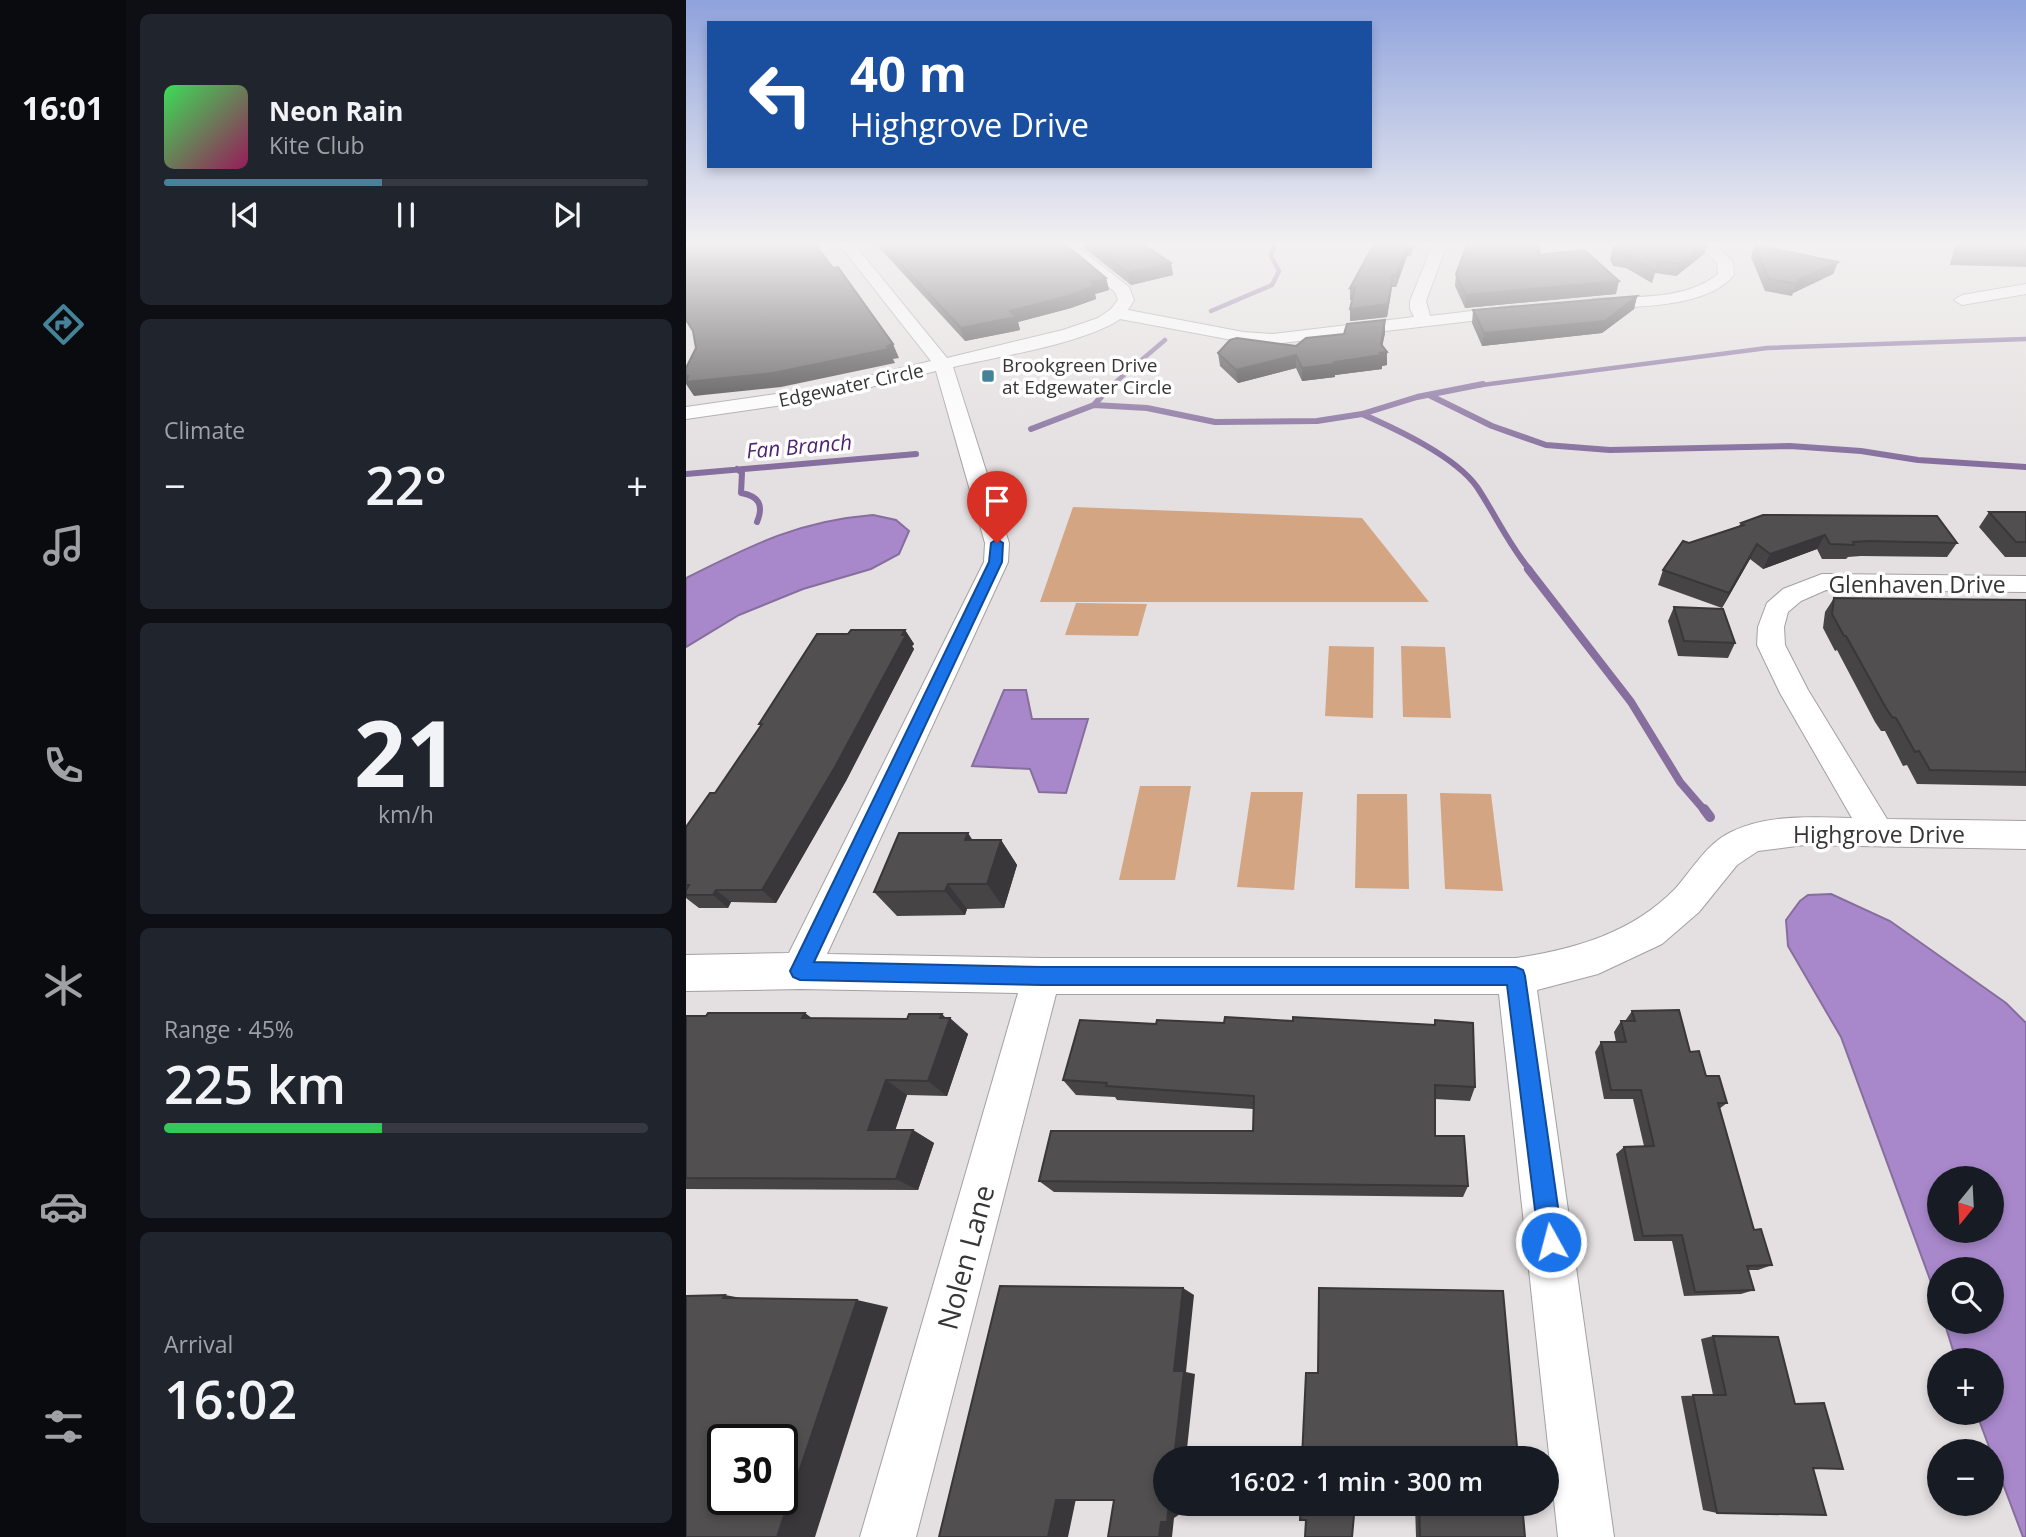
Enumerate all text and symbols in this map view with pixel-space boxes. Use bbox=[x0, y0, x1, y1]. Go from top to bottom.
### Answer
text: 40 m bbox=[850, 40, 967, 106]
icon: left bbox=[735, 49, 826, 140]
text: 16:01 bbox=[22, 86, 104, 129]
text: Neon Rain bbox=[269, 93, 403, 129]
text: Highgrove Drive bbox=[850, 103, 1089, 146]
text: Kite Club bbox=[269, 129, 364, 161]
icon: previous bbox=[226, 196, 264, 234]
icon: pause bbox=[387, 196, 425, 234]
icon: next bbox=[548, 196, 586, 234]
icon: directions bbox=[39, 300, 88, 349]
place label: Brookgreen Drive at Edgewater Circle bbox=[1002, 352, 1172, 400]
street label: Edgewater Circle bbox=[776, 357, 926, 413]
marker: Brookgreen Drive at Edgewater Circle bbox=[980, 368, 996, 384]
text: Climate bbox=[164, 414, 245, 446]
water label: Fan Branch bbox=[745, 427, 853, 465]
text: 22° bbox=[365, 449, 447, 520]
text: − bbox=[164, 459, 186, 511]
text: + bbox=[626, 459, 648, 511]
pin bbox=[967, 471, 1027, 543]
icon: arrive bbox=[978, 482, 1016, 520]
icon: music bbox=[39, 521, 88, 570]
street label: Glenhaven Drive bbox=[1828, 568, 2006, 600]
text: 21 bbox=[354, 690, 458, 814]
icon: phone bbox=[39, 741, 88, 790]
text: km/h bbox=[378, 798, 434, 830]
street label: Highgrove Drive bbox=[1793, 818, 1965, 850]
icon: climate bbox=[39, 961, 88, 1010]
text: Range · 45% bbox=[164, 1013, 294, 1045]
text: 225 km bbox=[164, 1048, 346, 1119]
north arrow bbox=[1927, 1166, 2004, 1242]
map controls bbox=[1927, 1166, 2004, 1516]
street label: Nolen Lane bbox=[927, 1180, 1003, 1334]
icon: car bbox=[39, 1182, 88, 1231]
position arrow bbox=[1514, 1205, 1588, 1279]
button: search bbox=[1927, 1257, 2004, 1334]
text: Arrival bbox=[164, 1328, 233, 1360]
button: + bbox=[1927, 1348, 2004, 1425]
text: 16:02 bbox=[164, 1363, 297, 1434]
icon: filters bbox=[39, 1402, 88, 1451]
speed limit sign: 30 bbox=[707, 1424, 798, 1515]
button: − bbox=[1927, 1439, 2004, 1516]
text: 16:02 · 1 min · 300 m bbox=[1229, 1463, 1483, 1499]

